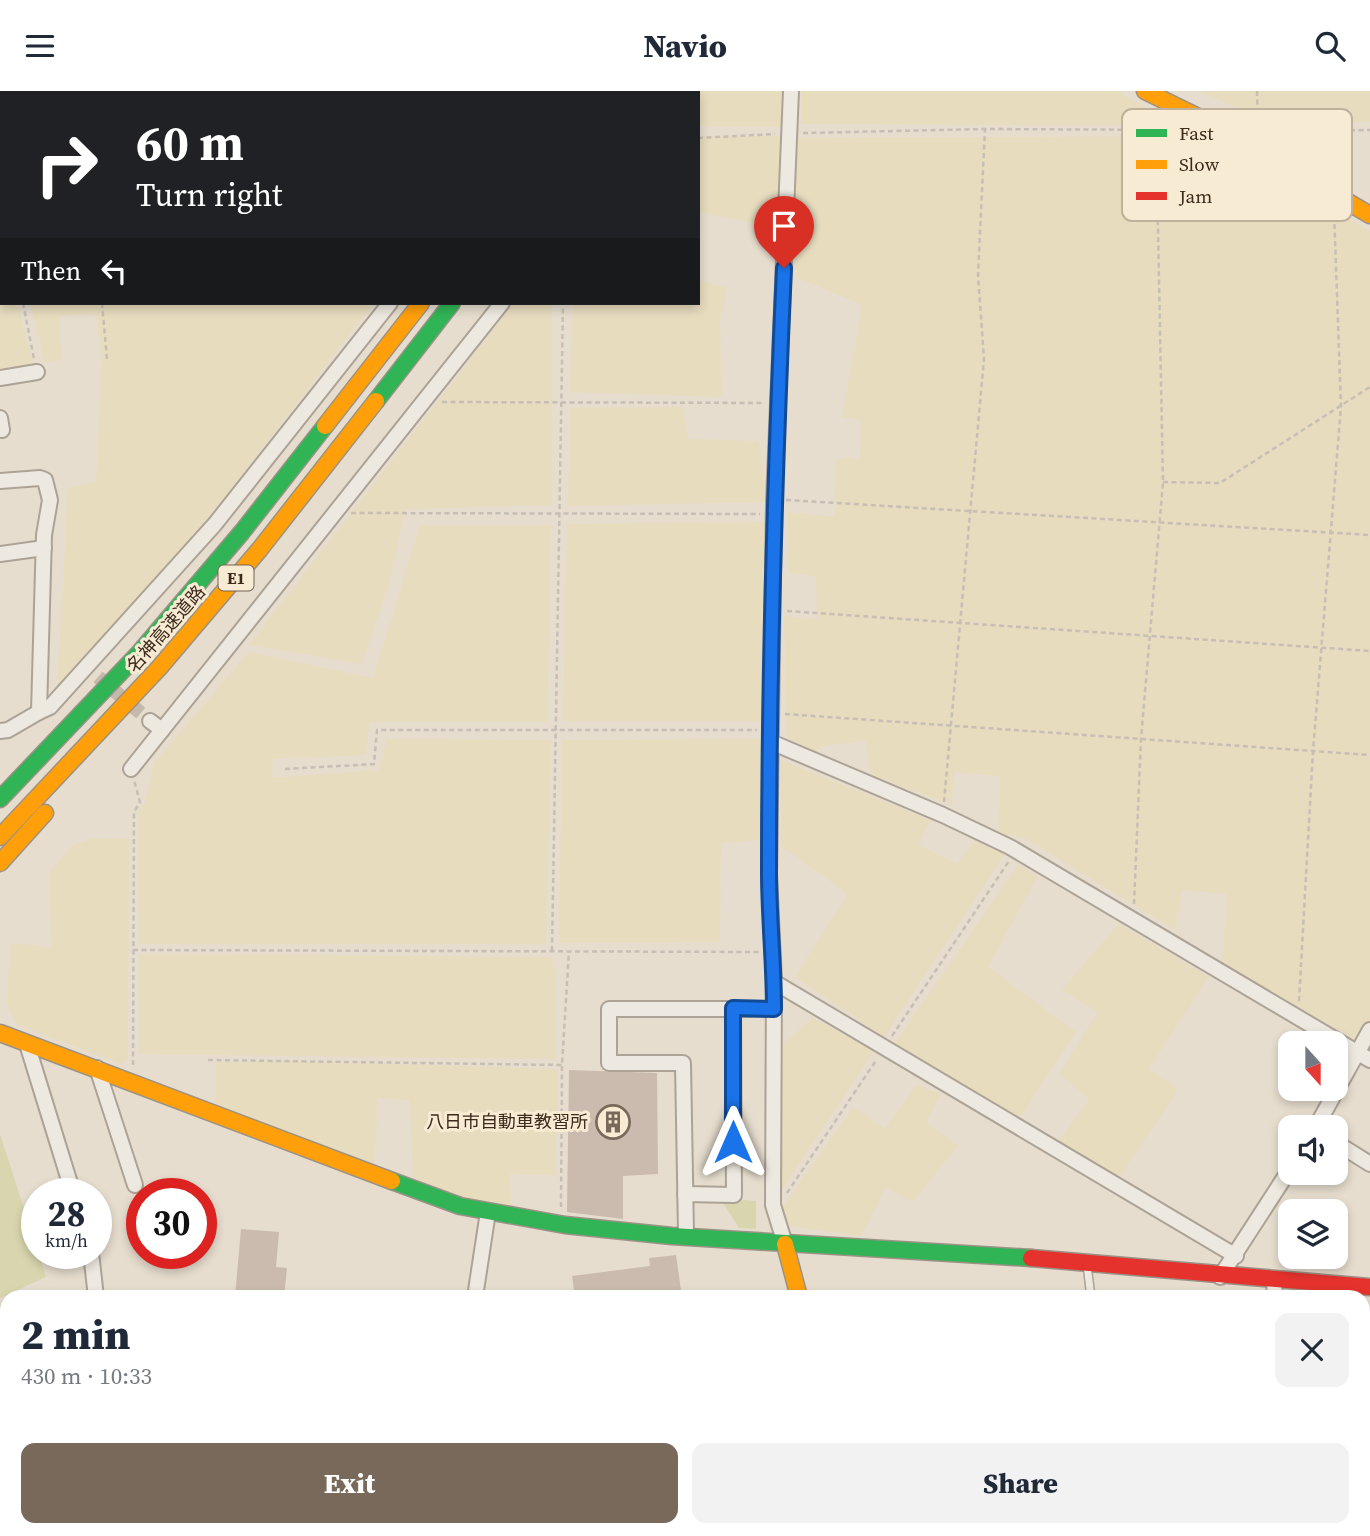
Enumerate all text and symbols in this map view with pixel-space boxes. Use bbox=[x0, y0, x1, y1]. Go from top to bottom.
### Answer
text: Navio bbox=[643, 24, 727, 68]
icon: menu bbox=[21, 27, 59, 65]
icon: search bbox=[1311, 27, 1349, 65]
text: 60 m bbox=[136, 109, 244, 176]
legend bbox=[1122, 109, 1352, 221]
icon: right bbox=[21, 119, 112, 210]
text: Fast bbox=[1179, 120, 1214, 146]
text: Slow bbox=[1179, 151, 1220, 177]
text: Turn right bbox=[136, 173, 282, 217]
text: Jam bbox=[1178, 183, 1212, 209]
pin bbox=[754, 196, 814, 268]
icon: arrive bbox=[765, 207, 803, 245]
icon: left bbox=[95, 252, 133, 290]
text: Then bbox=[21, 253, 81, 289]
road number: E1 bbox=[218, 565, 254, 591]
street label: 名神高速道路 bbox=[121, 580, 210, 678]
north arrow bbox=[1278, 1031, 1348, 1101]
map controls bbox=[1278, 1031, 1348, 1269]
building icon: 八日市自動車教習所 bbox=[594, 1103, 632, 1141]
position arrow bbox=[696, 1105, 770, 1179]
place label: 八日市自動車教習所 bbox=[426, 1109, 588, 1134]
button: sound bbox=[1278, 1115, 1348, 1185]
speed limit sign: 30 bbox=[126, 1178, 217, 1269]
text: 28 bbox=[48, 1190, 85, 1238]
button: layers bbox=[1278, 1199, 1348, 1269]
text: km/h bbox=[45, 1228, 88, 1253]
text: 2 min bbox=[21, 1305, 131, 1363]
button: close bbox=[1275, 1313, 1349, 1387]
text: 430 m · 10:33 bbox=[21, 1360, 152, 1392]
button: Exit bbox=[21, 1443, 678, 1523]
button: Share bbox=[692, 1443, 1349, 1523]

